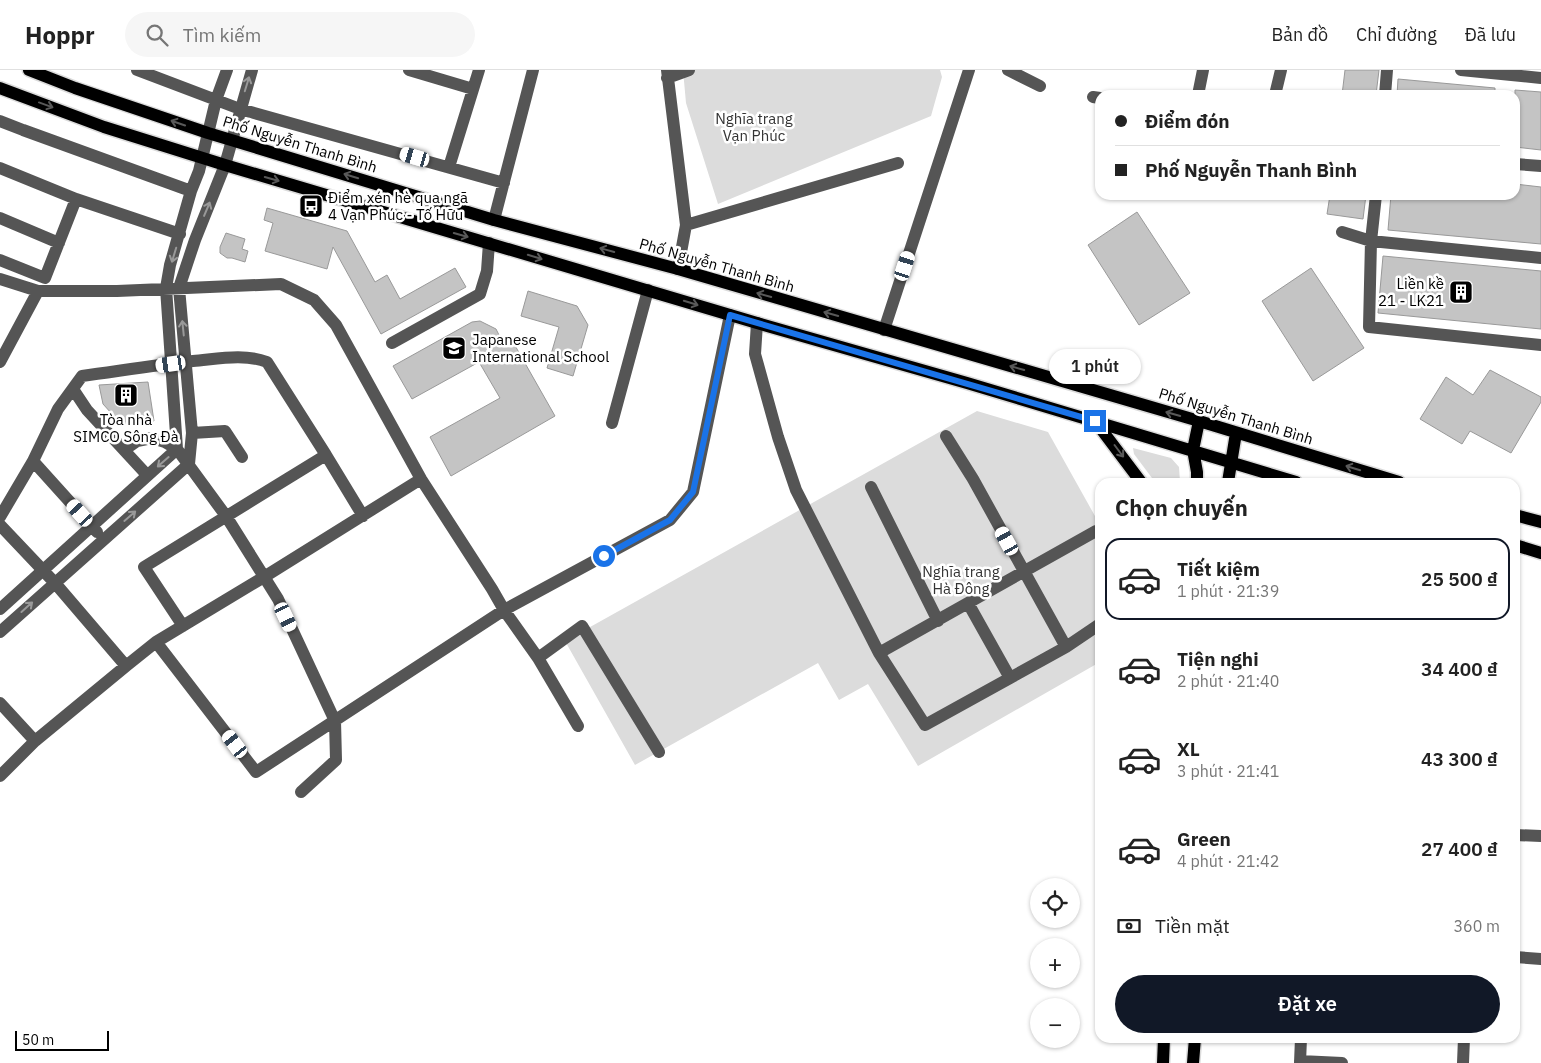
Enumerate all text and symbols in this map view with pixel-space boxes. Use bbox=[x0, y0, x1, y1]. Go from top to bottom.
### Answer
search box bbox=[125, 12, 475, 57]
text: Hoppr bbox=[25, 19, 95, 51]
icon: search bbox=[143, 21, 171, 49]
text: Tìm kiếm bbox=[183, 23, 261, 47]
text: Bản đồ bbox=[1272, 23, 1328, 46]
text: Chỉ đường bbox=[1356, 23, 1437, 46]
text: Đã lưu bbox=[1465, 23, 1516, 46]
one-way arrow bbox=[243, 77, 253, 93]
one-way arrow bbox=[38, 101, 53, 110]
park label: Nghĩa trang Vạn Phúc bbox=[715, 109, 793, 145]
text: Điểm đón bbox=[1145, 109, 1230, 133]
street label: Phố Nguyễn Thanh Bình bbox=[220, 111, 380, 177]
one-way arrow bbox=[171, 118, 187, 127]
car bbox=[398, 146, 431, 168]
text: Phố Nguyễn Thanh Bình bbox=[1145, 158, 1357, 182]
one-way arrow bbox=[343, 170, 359, 180]
one-way arrow bbox=[264, 174, 280, 184]
place label: Điểm xén hè qua ngã 4 Vạn Phúc - Tố Hữu bbox=[328, 188, 468, 224]
bus stop icon: Điểm xén hè qua ngã 4 Vạn Phúc - Tố Hữu bbox=[298, 193, 324, 219]
one-way arrow bbox=[204, 202, 213, 217]
one-way arrow bbox=[453, 230, 469, 240]
street label: Phố Nguyễn Thanh Bình bbox=[637, 234, 797, 296]
one-way arrow bbox=[600, 245, 616, 255]
one-way arrow bbox=[168, 246, 178, 262]
car bbox=[893, 249, 916, 283]
one-way arrow bbox=[527, 252, 543, 262]
place label: Liền kề 21 - LK21 bbox=[1378, 274, 1444, 310]
building icon: Liền kề 21 - LK21 bbox=[1448, 279, 1474, 305]
one-way arrow bbox=[756, 289, 772, 299]
one-way arrow bbox=[683, 299, 699, 309]
one-way arrow bbox=[823, 309, 839, 319]
one-way arrow bbox=[178, 320, 188, 336]
place label: Japanese International School bbox=[472, 330, 609, 366]
school or university icon: Japanese International School bbox=[441, 335, 467, 361]
callout: 1 phút bbox=[1049, 348, 1141, 384]
car bbox=[155, 354, 186, 374]
text: 1 phút bbox=[1071, 356, 1119, 376]
one-way arrow bbox=[1009, 363, 1025, 373]
building icon: Tòa nhà SIMCO Sông Đà bbox=[113, 382, 139, 408]
street label: Phố Nguyễn Thanh Bình bbox=[1156, 383, 1316, 449]
one-way arrow bbox=[1165, 408, 1181, 418]
place label: Tòa nhà SIMCO Sông Đà bbox=[73, 410, 179, 446]
route end bbox=[1084, 410, 1106, 432]
one-way arrow bbox=[1113, 444, 1124, 457]
one-way arrow bbox=[156, 456, 169, 468]
one-way arrow bbox=[1345, 463, 1361, 473]
text: Chọn chuyến bbox=[1115, 493, 1248, 522]
car bbox=[64, 497, 95, 529]
one-way arrow bbox=[124, 510, 137, 522]
car bbox=[993, 524, 1020, 558]
route start bbox=[593, 545, 615, 567]
icon: car bbox=[1117, 557, 1162, 602]
text: Tiết kiệm bbox=[1177, 557, 1260, 581]
park label: Nghĩa trang Hà Đông bbox=[922, 562, 1000, 598]
text: 25 500 ₫ bbox=[1421, 567, 1498, 591]
text: 1 phút · 21:39 bbox=[1177, 581, 1279, 601]
car bbox=[272, 600, 299, 634]
one-way arrow bbox=[21, 601, 34, 613]
icon: car bbox=[1117, 647, 1162, 692]
text: Tiện nghi bbox=[1177, 647, 1259, 671]
text: 34 400 ₫ bbox=[1421, 657, 1498, 681]
text: 2 phút · 21:40 bbox=[1177, 671, 1279, 691]
car bbox=[219, 728, 250, 760]
icon: car bbox=[1117, 737, 1162, 782]
text: XL bbox=[1177, 737, 1200, 761]
text: 43 300 ₫ bbox=[1421, 747, 1498, 771]
text: 3 phút · 21:41 bbox=[1177, 761, 1279, 781]
icon: car bbox=[1117, 827, 1162, 872]
text: Green bbox=[1177, 827, 1231, 851]
text: 27 400 ₫ bbox=[1421, 837, 1498, 861]
text: 4 phút · 21:42 bbox=[1177, 851, 1279, 871]
map controls bbox=[1030, 878, 1080, 1048]
button: locate bbox=[1030, 878, 1080, 928]
icon: cash bbox=[1115, 912, 1143, 940]
text: Tiền mặt bbox=[1155, 914, 1230, 938]
text: 360 m bbox=[1453, 916, 1500, 936]
button: + bbox=[1030, 938, 1080, 988]
button: Đặt xe bbox=[1115, 975, 1500, 1033]
button: − bbox=[1030, 998, 1080, 1048]
scale bar bbox=[15, 1028, 109, 1051]
text: 50 m bbox=[22, 1031, 54, 1049]

